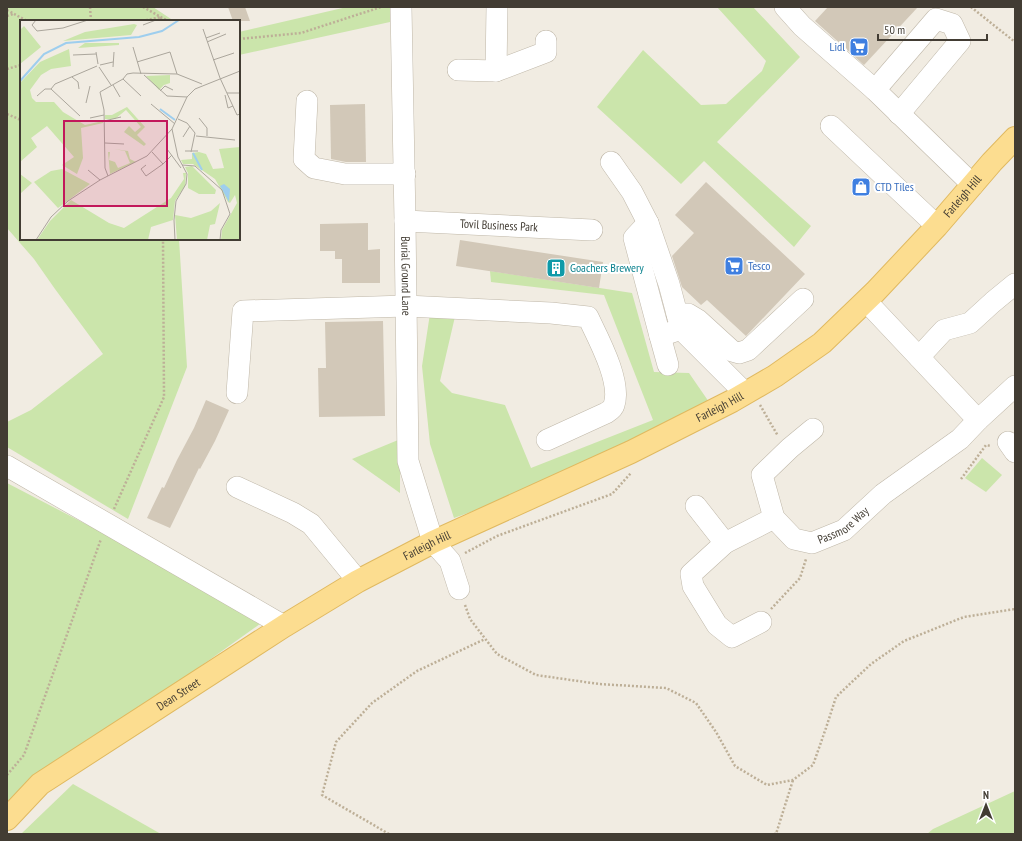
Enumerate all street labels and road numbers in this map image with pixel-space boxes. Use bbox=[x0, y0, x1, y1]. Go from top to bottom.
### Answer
street label: Farleigh Hill bbox=[940, 172, 985, 220]
street label: Tovil Business Park bbox=[460, 216, 539, 234]
street label: Burial Ground Lane bbox=[398, 236, 414, 316]
street label: Farleigh Hill bbox=[693, 388, 746, 425]
street label: Passmore Way bbox=[815, 503, 872, 547]
street label: Farleigh Hill bbox=[400, 527, 453, 563]
street label: Dean Street bbox=[154, 674, 203, 714]

